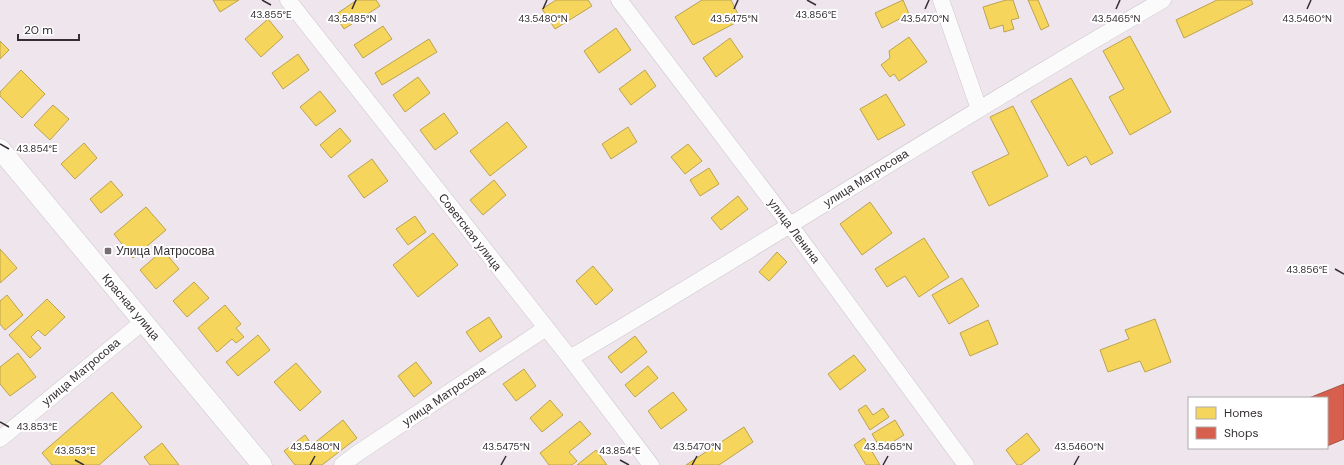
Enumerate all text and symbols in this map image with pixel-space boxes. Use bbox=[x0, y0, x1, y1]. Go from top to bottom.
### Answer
text: 43.855°E bbox=[250, 8, 292, 21]
text: 43.856°E bbox=[795, 8, 837, 21]
text: 43.5485°N bbox=[328, 12, 376, 25]
text: 43.5480°N bbox=[518, 12, 568, 25]
text: 43.5475°N bbox=[710, 12, 758, 25]
text: 43.5470°N bbox=[901, 12, 949, 25]
text: 43.5465°N bbox=[1092, 12, 1140, 25]
text: 43.5460°N bbox=[1282, 12, 1332, 25]
scale bar bbox=[18, 16, 79, 42]
text: 20 m bbox=[24, 22, 53, 38]
text: 43.854°E bbox=[16, 142, 58, 155]
street label: улица Матросова bbox=[821, 145, 912, 211]
street label: Советская улица bbox=[435, 190, 505, 274]
street label: улица Ленина bbox=[764, 195, 824, 267]
place label: Улица Матросова bbox=[116, 243, 215, 259]
marker: Улица Матросова bbox=[103, 246, 113, 256]
text: 43.856°E bbox=[1286, 263, 1328, 276]
street label: Красная улица bbox=[98, 270, 164, 344]
street label: улица Матросова bbox=[39, 334, 124, 409]
street label: улица Матросова bbox=[399, 362, 489, 430]
legend bbox=[1188, 397, 1328, 449]
text: Homes bbox=[1224, 405, 1263, 421]
text: 43.853°E bbox=[16, 420, 58, 433]
text: Shops bbox=[1224, 425, 1259, 441]
text: 43.5480°N bbox=[290, 440, 340, 453]
text: 43.5475°N bbox=[482, 440, 530, 453]
text: 43.5470°N bbox=[673, 440, 721, 453]
text: 43.5465°N bbox=[864, 440, 912, 453]
text: 43.5460°N bbox=[1054, 440, 1104, 453]
text: 43.853°E bbox=[54, 444, 96, 457]
text: 43.854°E bbox=[599, 444, 641, 457]

